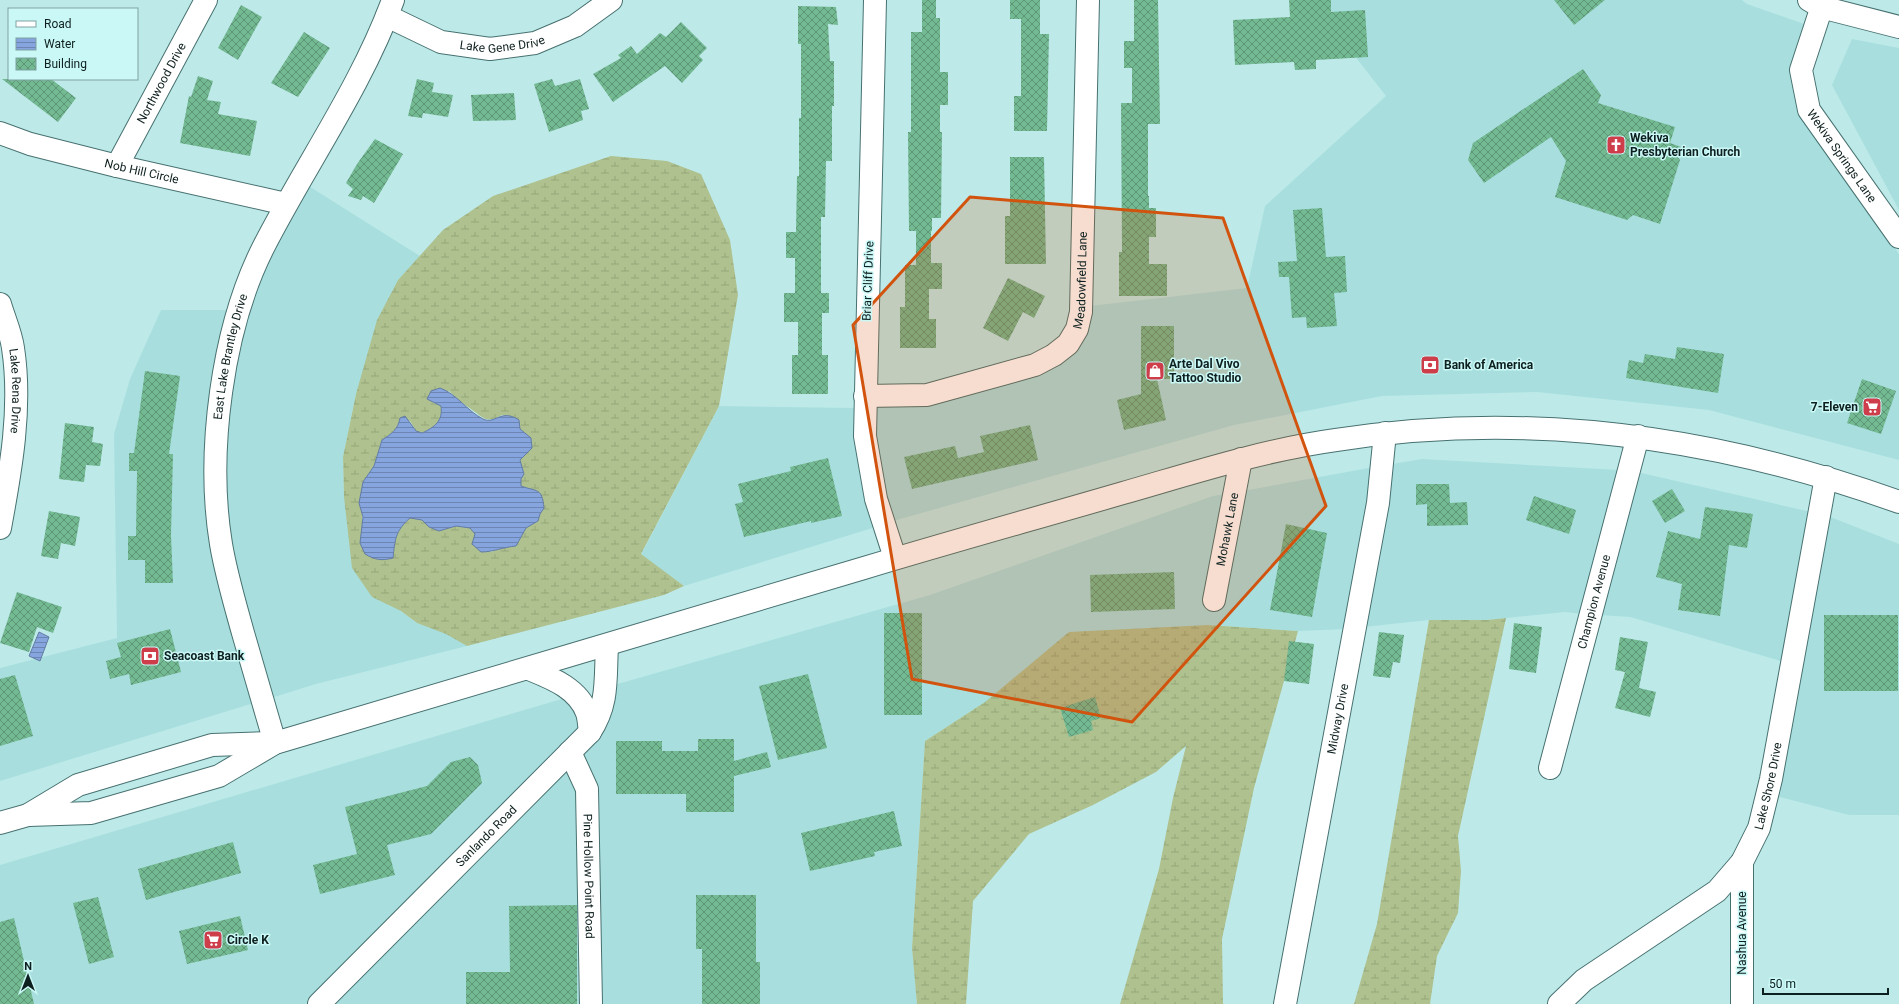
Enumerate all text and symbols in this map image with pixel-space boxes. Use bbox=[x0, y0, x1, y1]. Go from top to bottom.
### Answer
legend bbox=[8, 8, 138, 80]
text: Road bbox=[44, 17, 72, 31]
street label: Lake Gene Drive bbox=[459, 33, 547, 56]
text: Water bbox=[44, 37, 75, 51]
street label: Northwood Drive bbox=[134, 40, 189, 126]
text: Building bbox=[44, 57, 87, 71]
street label: Wekiva Springs Lane bbox=[1804, 107, 1879, 205]
place label: Wekiva Presbyterian Church bbox=[1630, 131, 1740, 159]
church icon: Wekiva Presbyterian Church bbox=[1605, 134, 1627, 156]
street label: Nob Hill Circle bbox=[103, 156, 180, 187]
street label: Meadowfield Lane bbox=[1070, 231, 1090, 330]
street label: Briar Cliff Drive bbox=[860, 241, 876, 321]
street label: East Lake Brantley Drive bbox=[211, 292, 250, 420]
street label: Lake Rena Drive bbox=[6, 347, 23, 434]
bank icon: Bank of America bbox=[1419, 354, 1441, 376]
place label: Arte Dal Vivo Tattoo Studio bbox=[1169, 357, 1242, 385]
place label: Bank of America bbox=[1444, 358, 1534, 372]
shop icon: Arte Dal Vivo Tattoo Studio bbox=[1144, 360, 1166, 382]
supermarket icon: 7-Eleven bbox=[1861, 396, 1883, 418]
place label: 7-Eleven bbox=[1811, 400, 1858, 414]
street label: Mohawk Lane bbox=[1214, 491, 1241, 567]
street label: Champion Avenue bbox=[1575, 553, 1613, 650]
bank icon: Seacoast Bank bbox=[139, 645, 161, 667]
place label: Seacoast Bank bbox=[164, 649, 245, 663]
street label: Midway Drive bbox=[1325, 683, 1351, 755]
street label: Lake Shore Drive bbox=[1752, 741, 1785, 831]
street label: Sanlando Road bbox=[453, 803, 520, 870]
street label: Pine Hollow Point Road bbox=[580, 814, 597, 939]
street label: Nashua Avenue bbox=[1735, 891, 1749, 975]
supermarket icon: Circle K bbox=[202, 929, 224, 951]
place label: Circle K bbox=[227, 933, 269, 947]
north arrow bbox=[8, 956, 48, 996]
text: N bbox=[24, 960, 32, 973]
scale bar bbox=[1763, 970, 1888, 996]
text: 50 m bbox=[1769, 977, 1796, 991]

